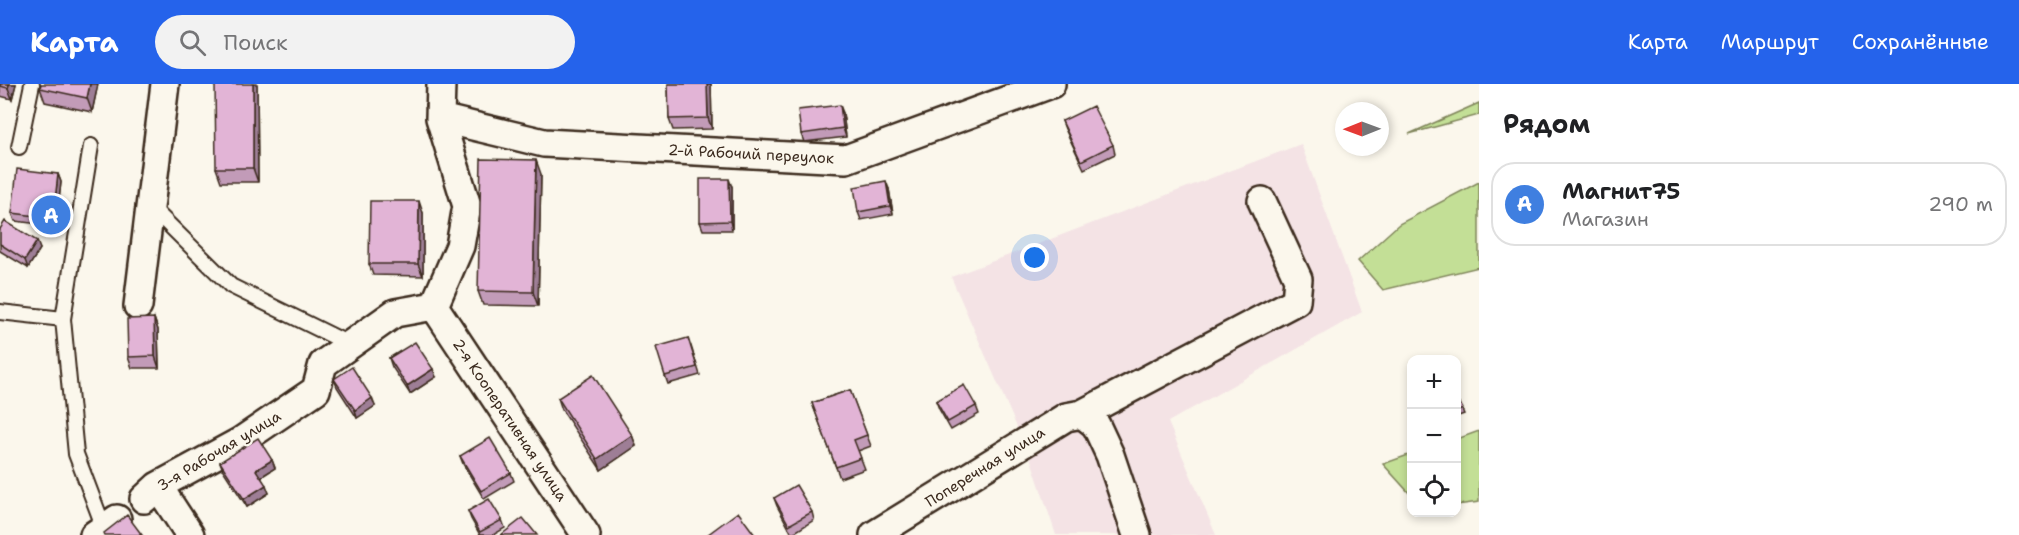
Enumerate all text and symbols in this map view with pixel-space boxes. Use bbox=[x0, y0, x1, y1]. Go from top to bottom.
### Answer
search box bbox=[155, 15, 575, 69]
text: Карта bbox=[30, 23, 119, 61]
icon: search bbox=[176, 26, 209, 59]
text: Поиск bbox=[224, 28, 288, 57]
text: Карта bbox=[1628, 28, 1688, 56]
text: Маршрут bbox=[1721, 28, 1819, 56]
text: Сохранённые bbox=[1852, 28, 1989, 56]
north arrow bbox=[1335, 102, 1389, 156]
text: Рядом bbox=[1503, 106, 1590, 141]
street label: 2-й Рабочий переулок bbox=[668, 140, 834, 168]
text: Магнит75 bbox=[1562, 177, 1680, 206]
text: A bbox=[1517, 191, 1532, 217]
text: 290 m bbox=[1928, 191, 1993, 217]
pin: A bbox=[32, 192, 70, 238]
text: Магазин bbox=[1562, 206, 1649, 232]
your location bbox=[1020, 243, 1049, 272]
street label: 2-я Кооперативная улица bbox=[448, 335, 572, 506]
map controls bbox=[1407, 355, 1461, 517]
button: + bbox=[1407, 355, 1461, 409]
street label: 3-я Рабочая улица bbox=[153, 406, 285, 496]
button: − bbox=[1407, 409, 1461, 463]
street label: Поперечная улица bbox=[922, 422, 1049, 512]
button: locate bbox=[1407, 463, 1461, 517]

